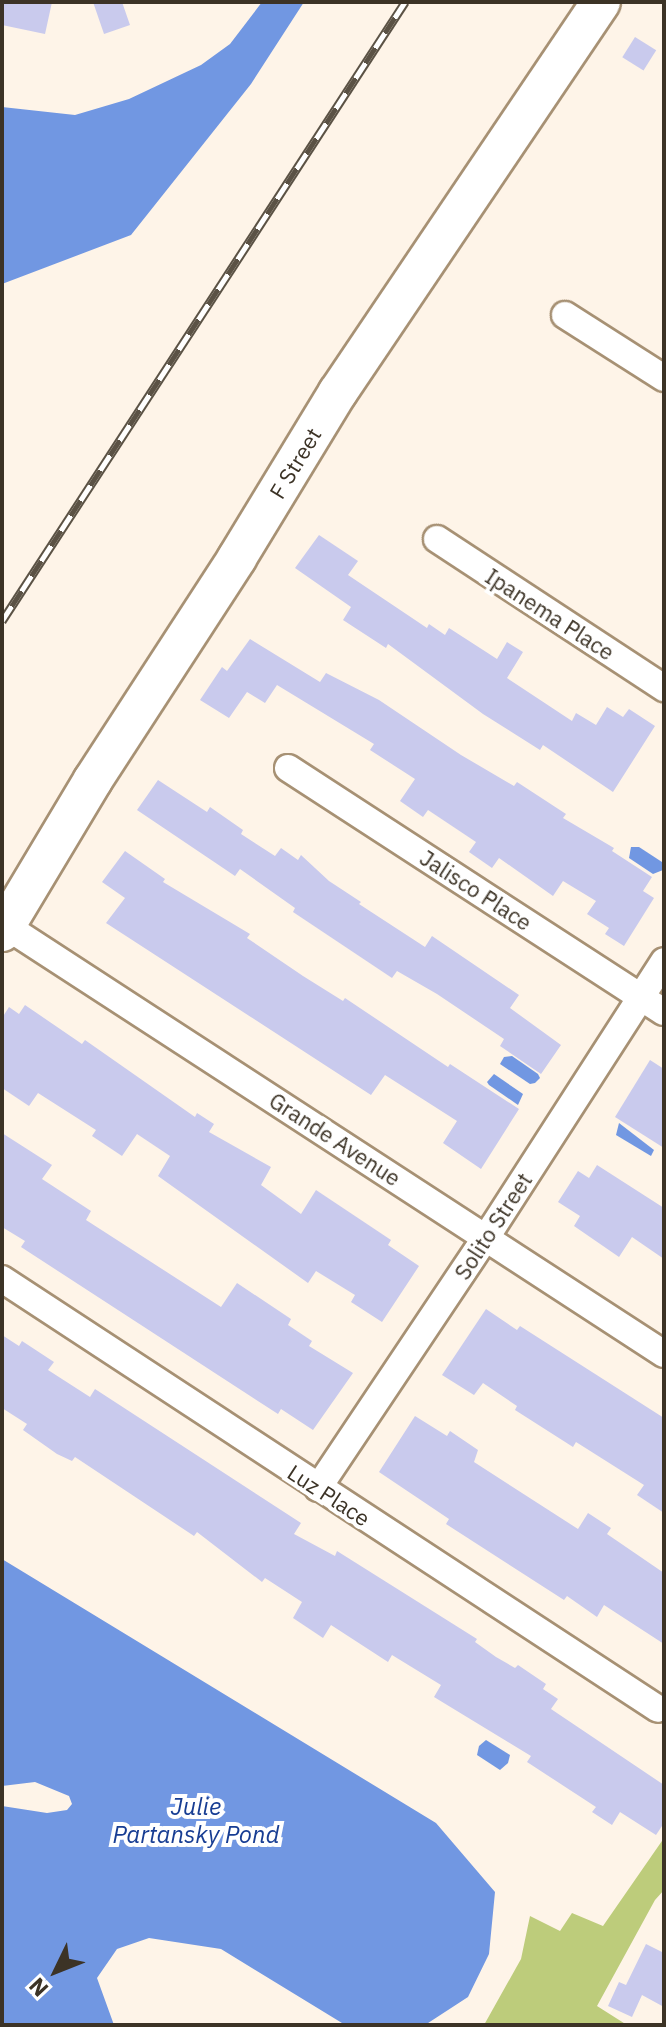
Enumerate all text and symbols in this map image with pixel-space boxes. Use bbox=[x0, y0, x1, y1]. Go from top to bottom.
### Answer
street label: F Street bbox=[264, 423, 326, 503]
street label: Ipanema Place bbox=[481, 563, 619, 665]
street label: Jalisco Place bbox=[415, 844, 537, 936]
street label: Grande Avenue bbox=[264, 1087, 406, 1191]
street label: Solito Street bbox=[449, 1168, 537, 1284]
street label: Luz Place bbox=[283, 1459, 375, 1531]
water label: Julie Partansky Pond bbox=[112, 1793, 280, 1849]
north arrow bbox=[16, 1931, 96, 2011]
text: N bbox=[22, 1972, 54, 2003]

